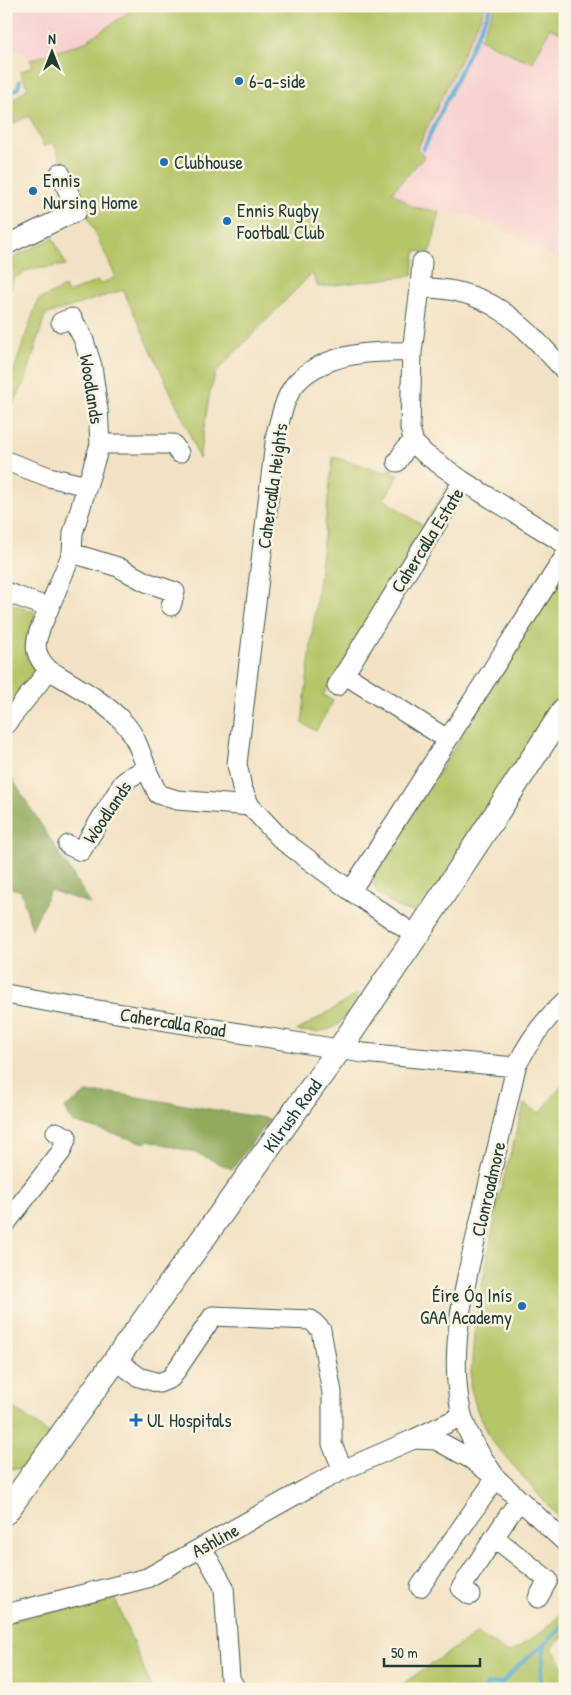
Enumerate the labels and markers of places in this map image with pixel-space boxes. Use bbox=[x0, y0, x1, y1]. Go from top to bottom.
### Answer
place label: 6-a-side bbox=[249, 68, 306, 94]
marker: 6-a-side bbox=[233, 75, 245, 87]
place label: Clubhouse bbox=[174, 149, 243, 175]
marker: Clubhouse bbox=[158, 156, 170, 168]
place label: Ennis Nursing Home bbox=[43, 167, 138, 215]
marker: Ennis Nursing Home bbox=[27, 185, 39, 197]
place label: Ennis Rugby Football Club bbox=[236, 197, 325, 245]
marker: Ennis Rugby Football Club bbox=[221, 215, 233, 227]
place label: Éire Óg Inís GAA Academy bbox=[420, 1282, 512, 1330]
marker: Éire Óg Inís GAA Academy bbox=[516, 1300, 528, 1312]
place label: UL Hospitals bbox=[147, 1407, 232, 1433]
marker: UL Hospitals bbox=[129, 1413, 143, 1427]

